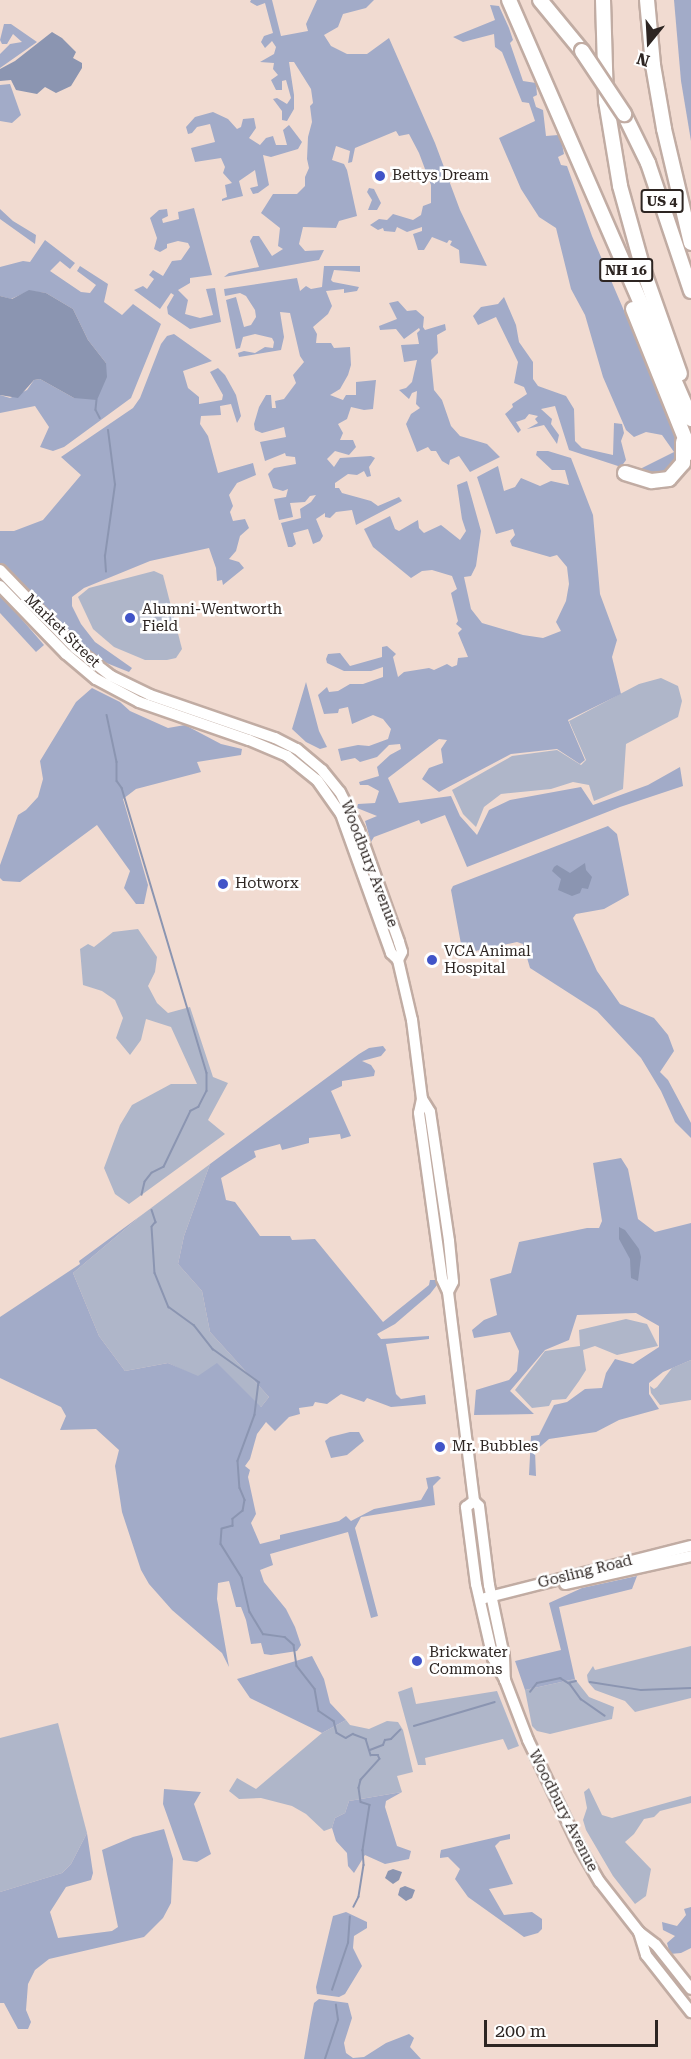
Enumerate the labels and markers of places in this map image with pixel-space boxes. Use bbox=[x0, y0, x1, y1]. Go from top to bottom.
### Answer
place label: Bettys Dream bbox=[392, 167, 489, 185]
marker: Bettys Dream bbox=[373, 169, 387, 183]
place label: Alumni-Wentworth Field bbox=[142, 600, 282, 635]
marker: Alumni-Wentworth Field bbox=[123, 611, 137, 625]
place label: Hotworx bbox=[235, 875, 299, 893]
marker: Hotworx bbox=[216, 877, 230, 891]
place label: VCA Animal Hospital bbox=[444, 942, 531, 977]
marker: VCA Animal Hospital bbox=[425, 953, 439, 967]
place label: Mr. Bubbles bbox=[452, 1438, 538, 1456]
marker: Mr. Bubbles bbox=[433, 1440, 447, 1454]
place label: Brickwater Commons bbox=[429, 1643, 508, 1678]
marker: Brickwater Commons bbox=[410, 1654, 424, 1668]

